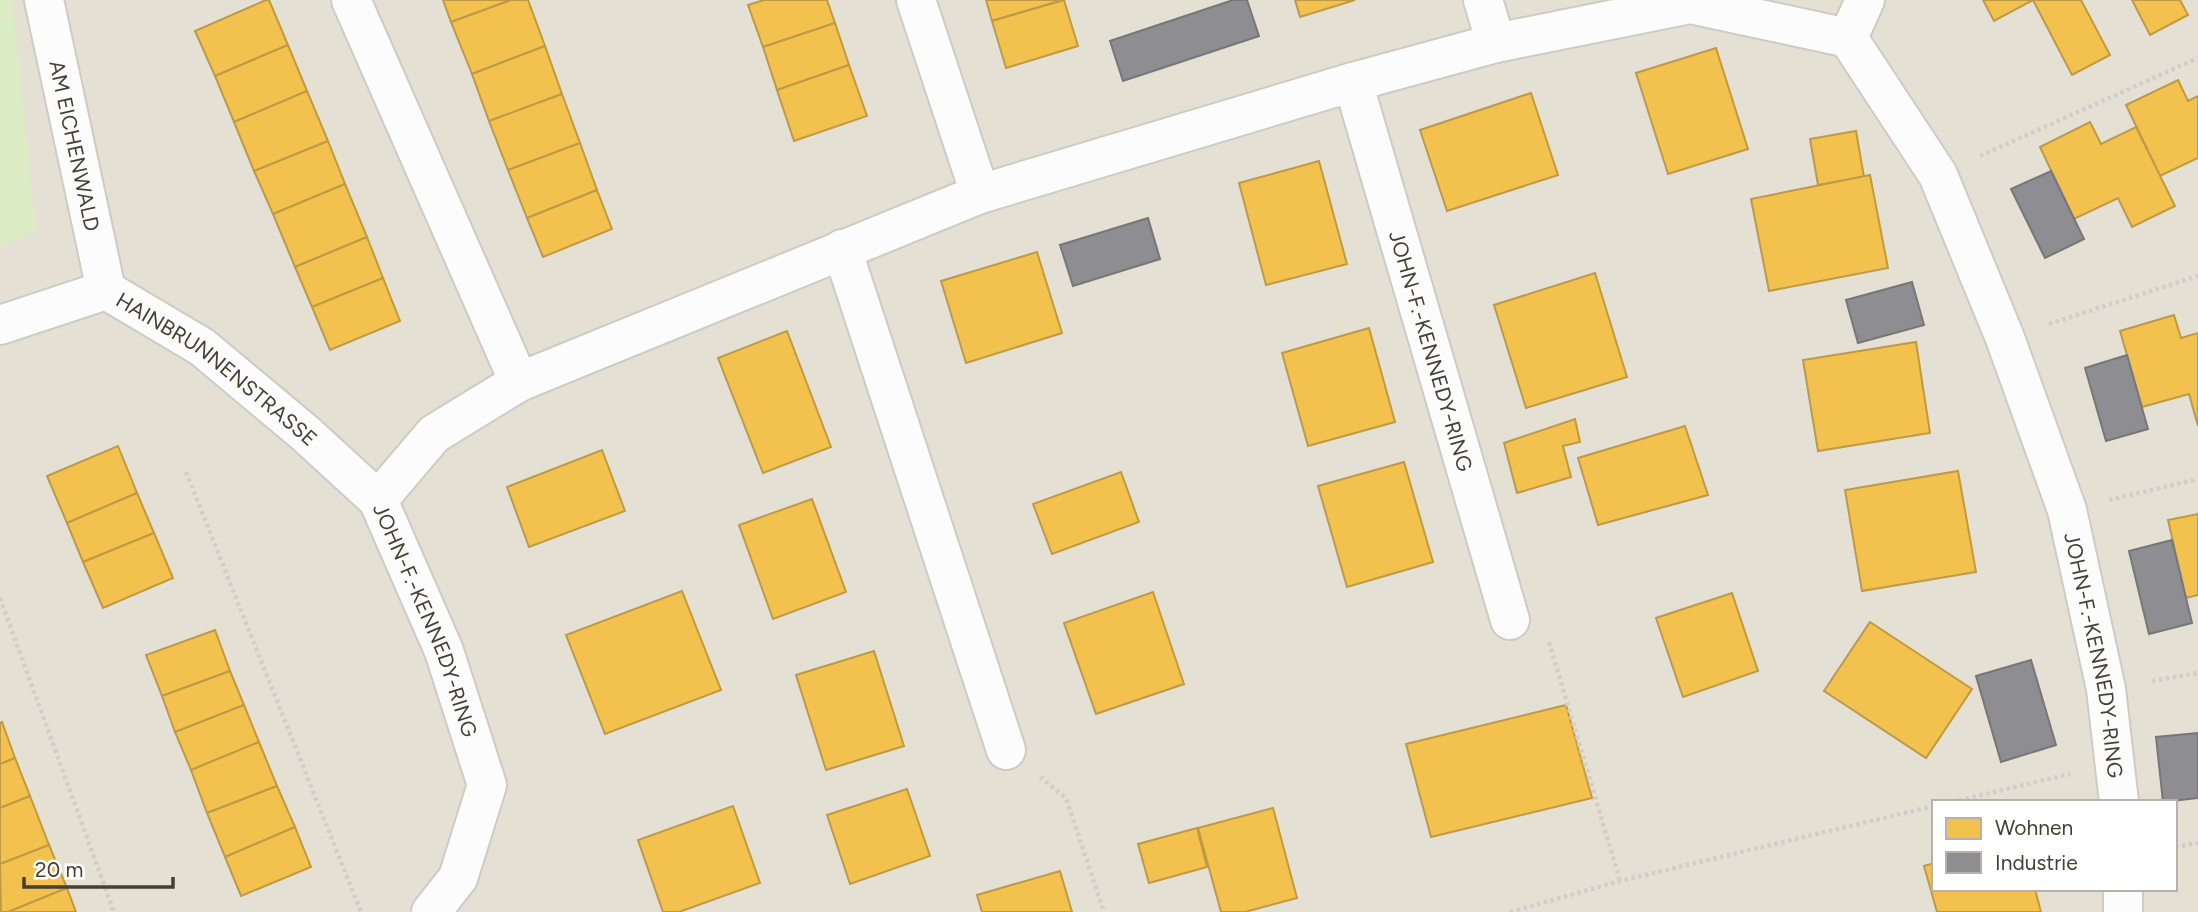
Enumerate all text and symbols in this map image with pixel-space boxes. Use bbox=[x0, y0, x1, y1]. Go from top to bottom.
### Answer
street label: AM EICHENWALD bbox=[45, 58, 106, 233]
street label: JOHN-F.-KENNEDY-RING bbox=[1384, 228, 1478, 474]
street label: HAINBRUNNENSTRASSE bbox=[112, 287, 323, 451]
street label: JOHN-F.-KENNEDY-RING bbox=[368, 499, 483, 740]
street label: JOHN-F.-KENNEDY-RING bbox=[2060, 530, 2129, 779]
legend bbox=[1932, 800, 2177, 891]
text: Wohnen bbox=[1995, 815, 2073, 840]
scale bar bbox=[24, 846, 173, 890]
text: Industrie bbox=[1995, 850, 2078, 875]
text: 20 m bbox=[35, 857, 83, 882]

